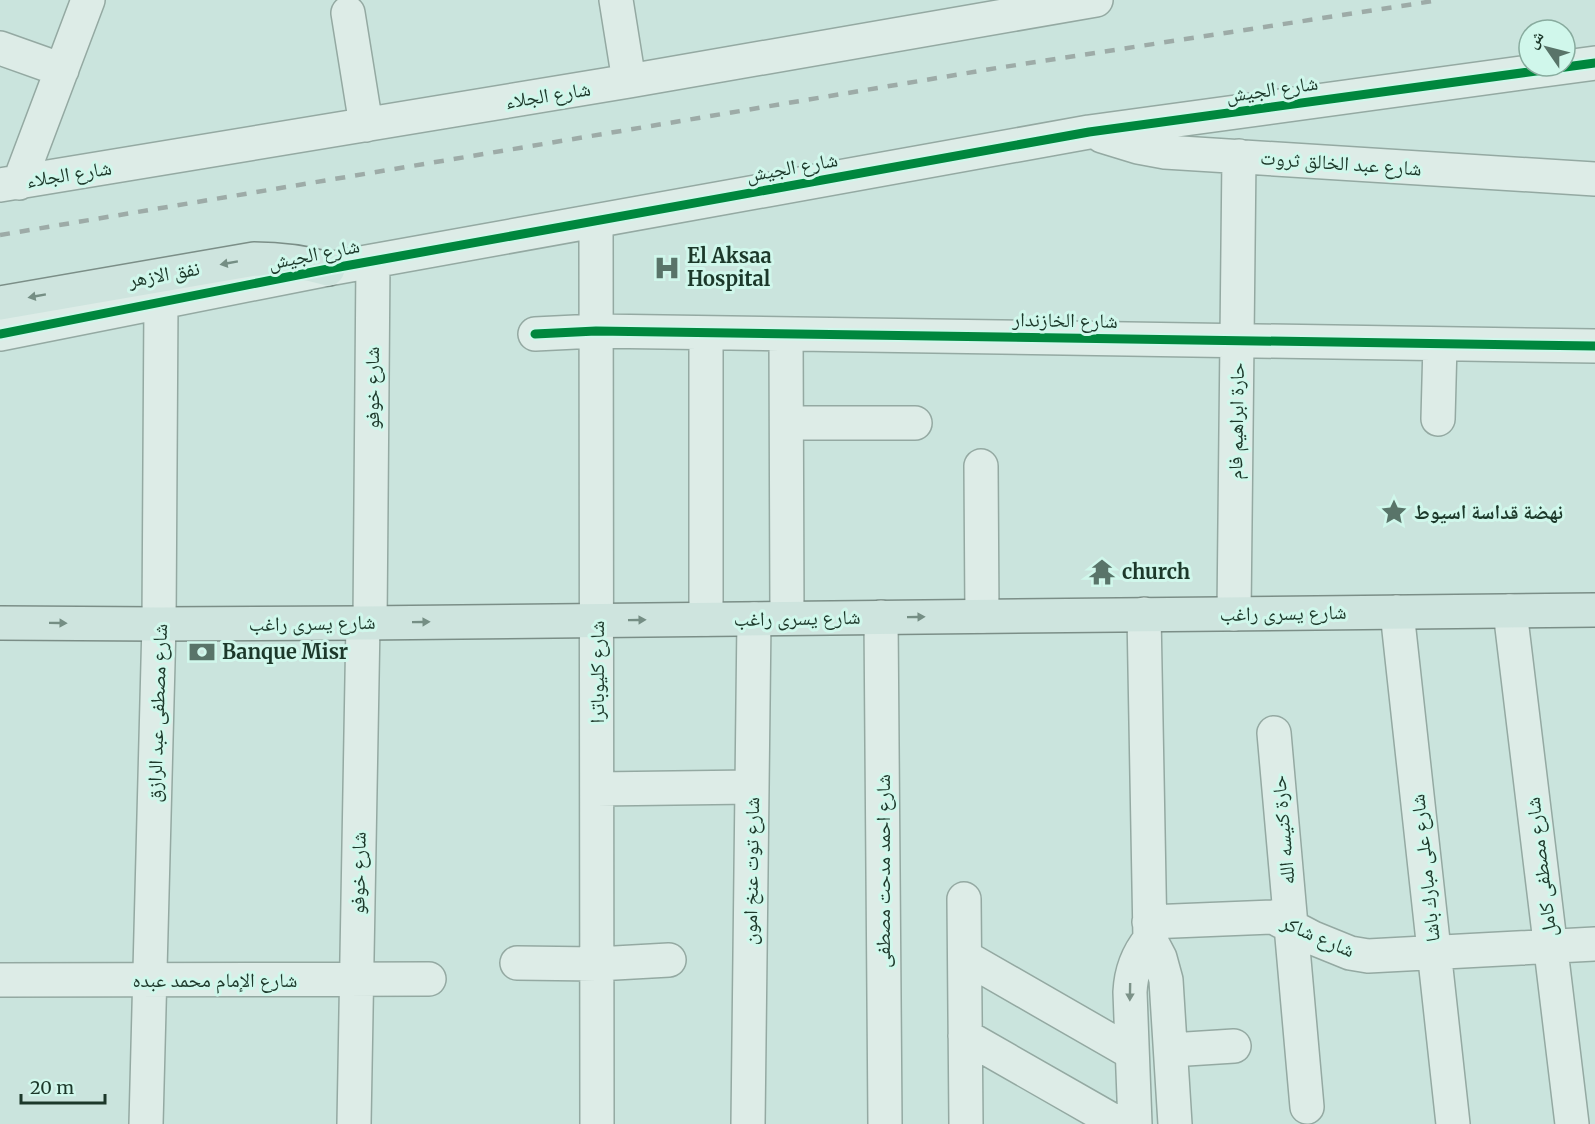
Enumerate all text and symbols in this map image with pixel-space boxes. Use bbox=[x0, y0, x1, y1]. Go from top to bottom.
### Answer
north arrow bbox=[1517, 18, 1577, 78]
text: ش bbox=[1522, 27, 1548, 52]
street label: شارع الجيش bbox=[1224, 70, 1320, 108]
street label: شارع الجلاء bbox=[503, 75, 593, 115]
street label: شارع عبد الخالق ثروت bbox=[1259, 144, 1423, 182]
street label: شارع الجيش bbox=[744, 146, 840, 188]
street label: شارع الجلاء bbox=[24, 154, 114, 194]
street label: شارع الجيش bbox=[266, 232, 362, 276]
place label: El Aksaa Hospital bbox=[687, 243, 772, 291]
hospital icon: El Aksaa Hospital bbox=[652, 253, 682, 283]
street label: نفق الازهر bbox=[125, 255, 201, 292]
one-way arrow bbox=[220, 259, 239, 268]
one-way arrow bbox=[28, 292, 47, 301]
street label: شارع الخازندار bbox=[1011, 306, 1118, 334]
street label: شارع خوفو bbox=[359, 347, 385, 429]
street label: حارة ابراهيم فام bbox=[1222, 362, 1251, 480]
place icon: نهضة قداسة اسيوط bbox=[1379, 497, 1409, 527]
place label: نهضة قداسة اسيوط bbox=[1414, 499, 1563, 524]
temple icon: church bbox=[1087, 557, 1117, 587]
place label: church bbox=[1122, 559, 1191, 584]
street label: شارع يسرى راغب bbox=[1219, 599, 1347, 627]
street label: شارع يسرى راغب bbox=[733, 604, 861, 632]
street label: شارع يسرى راغب bbox=[248, 609, 376, 637]
one-way arrow bbox=[907, 612, 926, 622]
one-way arrow bbox=[628, 615, 647, 625]
one-way arrow bbox=[412, 617, 431, 627]
one-way arrow bbox=[49, 618, 68, 628]
street label: شارع كليوباترا bbox=[584, 621, 610, 723]
street label: شارع مصطفى عبد الرازق bbox=[141, 623, 173, 803]
bank icon: Banque Misr bbox=[187, 637, 217, 667]
place label: Banque Misr bbox=[222, 639, 348, 664]
street label: شارع احمد مدحت مصطفى bbox=[870, 774, 896, 968]
street label: حارة كنيسه الله bbox=[1265, 774, 1300, 886]
street label: شارع على مبارك باشا bbox=[1404, 793, 1446, 943]
street label: شارع مصطفى كامل bbox=[1520, 796, 1562, 938]
street label: شارع توت عنخ امون bbox=[737, 797, 765, 945]
street label: شارع خوفو bbox=[344, 831, 372, 915]
street label: شارع شاكر bbox=[1276, 909, 1359, 963]
street label: شارع الإمام محمد عبده bbox=[132, 967, 298, 994]
one-way arrow bbox=[1126, 983, 1135, 1002]
scale bar bbox=[21, 1067, 105, 1105]
text: 20 m bbox=[30, 1076, 74, 1099]

